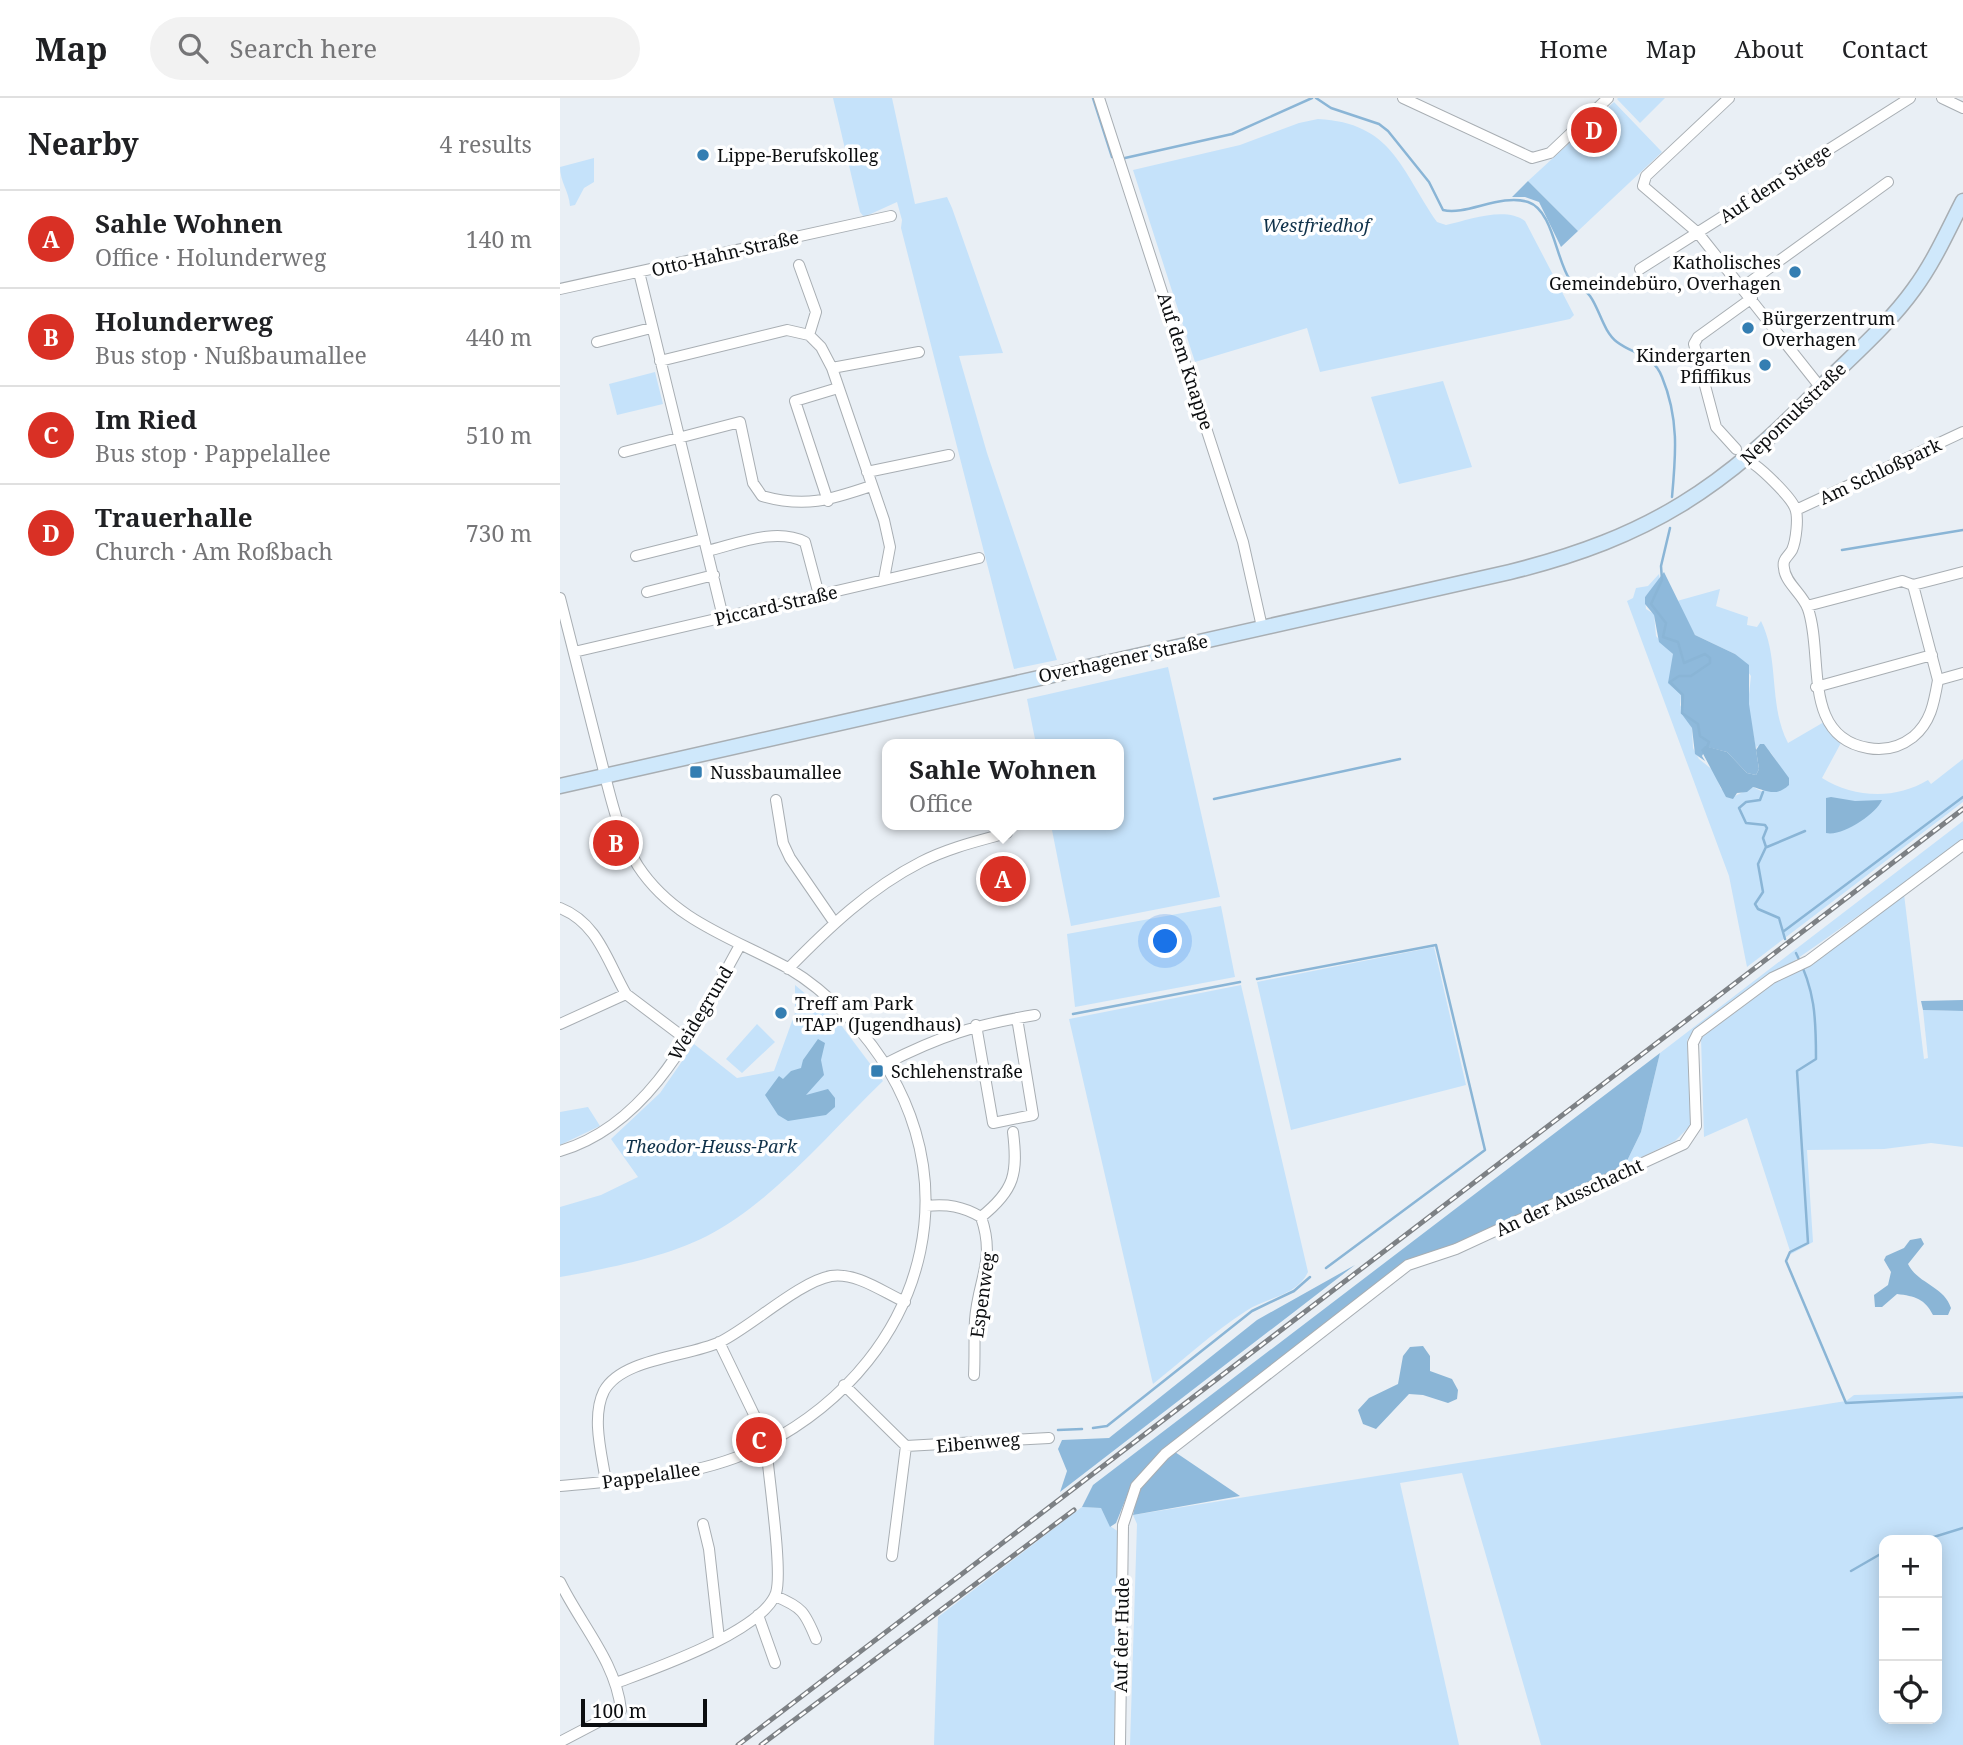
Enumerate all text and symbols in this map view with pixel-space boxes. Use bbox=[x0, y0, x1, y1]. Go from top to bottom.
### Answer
search box bbox=[150, 17, 640, 80]
text: Map bbox=[35, 26, 108, 71]
icon: search bbox=[174, 29, 212, 67]
text: Search here bbox=[230, 30, 377, 66]
text: Home bbox=[1539, 32, 1608, 65]
text: Map bbox=[1646, 32, 1697, 65]
text: About bbox=[1735, 32, 1804, 65]
text: Contact bbox=[1842, 32, 1928, 65]
pin: D bbox=[1571, 104, 1617, 156]
text: Nearby bbox=[28, 123, 139, 164]
text: 4 results bbox=[439, 128, 532, 160]
street label: Auf dem Stiege bbox=[1715, 138, 1835, 228]
place label: Lippe-Berufskolleg bbox=[717, 143, 879, 167]
marker: Lippe-Berufskolleg bbox=[695, 147, 711, 163]
text: Sahle Wohnen bbox=[95, 205, 283, 241]
park label: Westfriedhof bbox=[1262, 213, 1373, 237]
text: A bbox=[42, 223, 60, 255]
text: 140 m bbox=[466, 223, 532, 255]
street label: Otto-Hahn-Straße bbox=[649, 224, 801, 282]
text: Office · Holunderweg bbox=[95, 241, 326, 273]
place label: Katholisches Gemeindebüro, Overhagen bbox=[1549, 250, 1781, 295]
marker: Katholisches Gemeindebüro, Overhagen bbox=[1787, 264, 1803, 280]
street label: Auf dem Knappe bbox=[1152, 289, 1220, 433]
text: Holunderweg bbox=[95, 303, 273, 339]
place label: Bürgerzentrum Overhagen bbox=[1762, 306, 1895, 351]
marker: Bürgerzentrum Overhagen bbox=[1740, 320, 1756, 336]
text: B bbox=[43, 321, 59, 353]
text: 440 m bbox=[466, 321, 532, 353]
text: Bus stop · Nußbaumallee bbox=[95, 339, 367, 371]
place label: Kindergarten Pfiffikus bbox=[1636, 343, 1751, 388]
street label: Nepomukstraße bbox=[1735, 357, 1851, 469]
marker: Kindergarten Pfiffikus bbox=[1757, 357, 1773, 373]
text: Im Ried bbox=[95, 401, 197, 437]
text: C bbox=[43, 419, 59, 451]
text: 510 m bbox=[466, 419, 532, 451]
street label: Am Schloßpark bbox=[1815, 432, 1945, 510]
text: Bus stop · Pappelallee bbox=[95, 437, 331, 469]
text: Trauerhalle bbox=[95, 499, 253, 535]
text: D bbox=[42, 517, 60, 549]
text: 730 m bbox=[466, 517, 532, 549]
text: Church · Am Roßbach bbox=[95, 535, 333, 567]
street label: Piccard-Straße bbox=[712, 579, 840, 631]
street label: Overhagener Straße bbox=[1036, 628, 1210, 688]
popup bbox=[882, 739, 1124, 830]
text: Sahle Wohnen bbox=[909, 751, 1097, 787]
place label: Nussbaumallee bbox=[710, 760, 842, 784]
marker: Nussbaumallee bbox=[688, 764, 704, 780]
text: Office bbox=[909, 787, 973, 819]
pin: B bbox=[593, 817, 639, 869]
pin: A bbox=[980, 853, 1026, 905]
your location bbox=[1148, 924, 1182, 958]
street label: Weidegrund bbox=[662, 961, 738, 1065]
place label: Treff am Park "TAP" (Jugendhaus) bbox=[795, 991, 961, 1036]
marker: Treff am Park "TAP" (Jugendhaus) bbox=[773, 1005, 789, 1021]
place label: Schlehenstraße bbox=[891, 1059, 1023, 1083]
marker: Schlehenstraße bbox=[869, 1063, 885, 1079]
park label: Theodor-Heuss-Park bbox=[625, 1134, 798, 1158]
street label: An der Ausschacht bbox=[1491, 1152, 1647, 1242]
street label: Espenweg bbox=[964, 1250, 1000, 1339]
pin: C bbox=[736, 1414, 782, 1466]
street label: Eibenweg bbox=[935, 1426, 1021, 1458]
street label: Pappelallee bbox=[600, 1456, 702, 1494]
map controls bbox=[1879, 1535, 1942, 1724]
button: + bbox=[1879, 1535, 1942, 1598]
street label: Auf der Hude bbox=[1108, 1577, 1134, 1693]
button: − bbox=[1879, 1598, 1942, 1661]
button: locate bbox=[1879, 1661, 1942, 1724]
scale bar bbox=[581, 1696, 707, 1728]
text: 100 m bbox=[592, 1698, 647, 1724]

